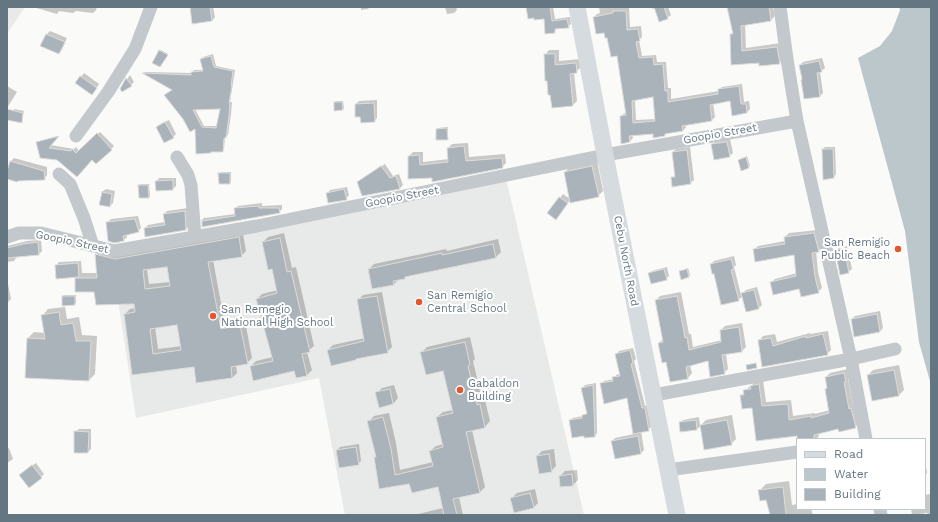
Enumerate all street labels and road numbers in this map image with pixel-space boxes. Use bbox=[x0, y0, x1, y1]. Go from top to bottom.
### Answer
street label: Goopio Street bbox=[682, 121, 758, 147]
street label: Goopio Street bbox=[364, 183, 440, 211]
street label: Cebu North Road bbox=[611, 215, 641, 307]
street label: Goopio Street bbox=[34, 228, 110, 256]

